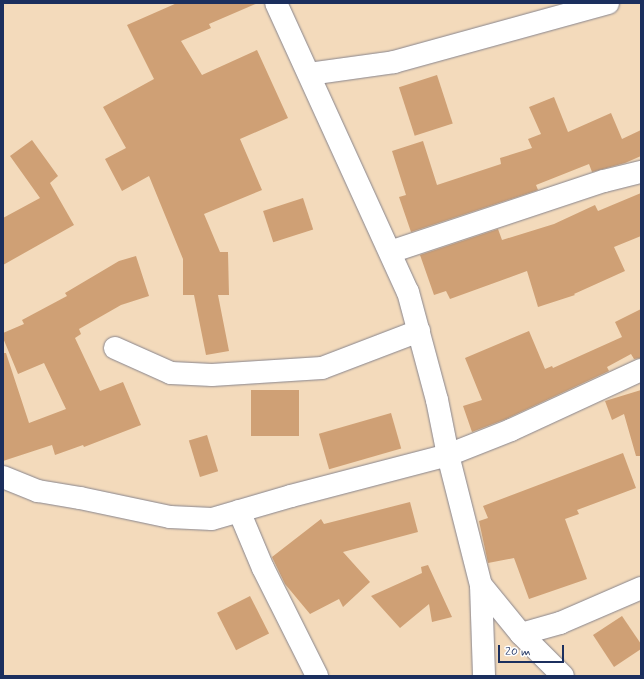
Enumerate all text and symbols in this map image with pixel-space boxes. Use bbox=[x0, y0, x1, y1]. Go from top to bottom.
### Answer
scale bar bbox=[500, 637, 566, 663]
text: 20 m bbox=[505, 644, 531, 660]

